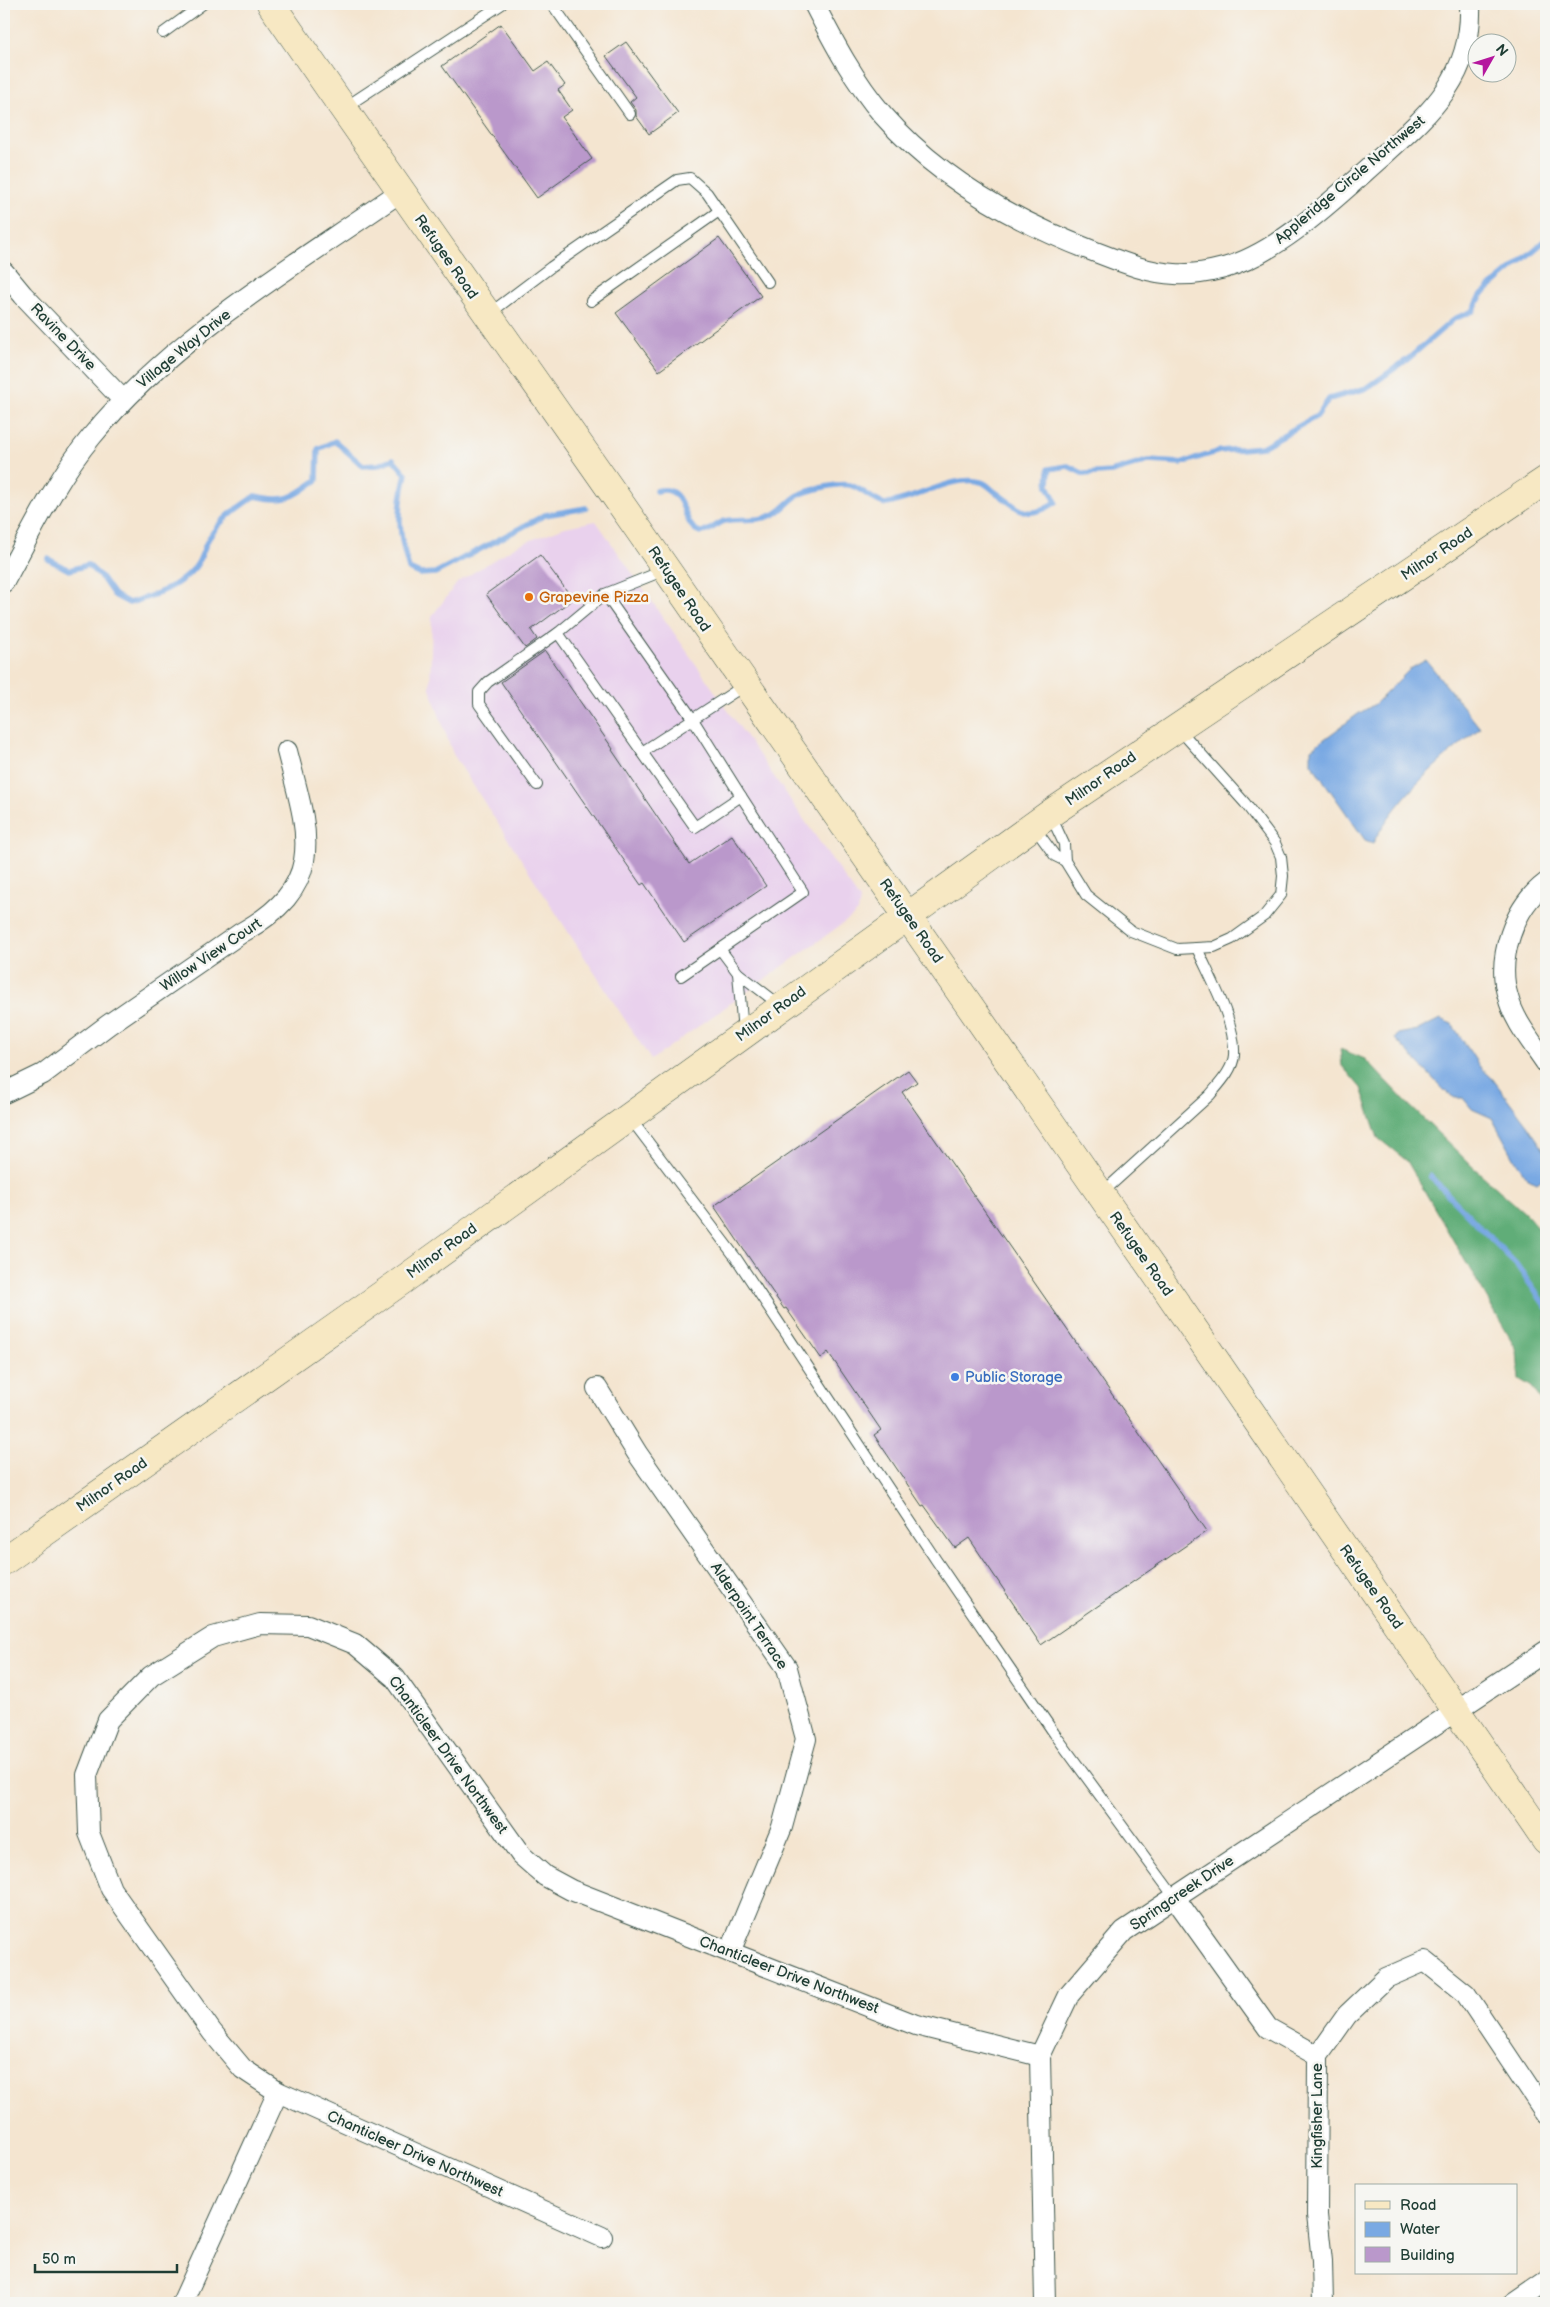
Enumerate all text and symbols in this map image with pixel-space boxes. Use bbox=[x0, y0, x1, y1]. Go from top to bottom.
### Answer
north arrow bbox=[1468, 32, 1518, 82]
text: N bbox=[1492, 41, 1512, 60]
street label: Appleridge Circle Northwest bbox=[1271, 111, 1429, 248]
street label: Refugee Road bbox=[410, 211, 482, 303]
street label: Ravine Drive bbox=[26, 299, 100, 375]
street label: Village Way Drive bbox=[133, 305, 235, 393]
street label: Milnor Road bbox=[1397, 523, 1477, 585]
street label: Refugee Road bbox=[643, 543, 715, 635]
place label: Grapevine Pizza bbox=[539, 588, 649, 607]
marker: Grapevine Pizza bbox=[523, 591, 535, 603]
street label: Milnor Road bbox=[1062, 748, 1140, 810]
street label: Refugee Road bbox=[875, 875, 947, 967]
street label: Willow View Court bbox=[157, 914, 266, 996]
street label: Milnor Road bbox=[732, 982, 810, 1046]
street label: Refugee Road bbox=[1105, 1208, 1177, 1300]
street label: Milnor Road bbox=[403, 1219, 481, 1283]
place label: Public Storage bbox=[965, 1368, 1063, 1387]
marker: Public Storage bbox=[949, 1371, 961, 1383]
street label: Milnor Road bbox=[73, 1454, 151, 1516]
street label: Refugee Road bbox=[1335, 1541, 1407, 1633]
street label: Alderpoint Terrace bbox=[706, 1559, 792, 1673]
street label: Chanticleer Drive Northwest bbox=[384, 1672, 512, 1838]
street label: Springcreek Drive bbox=[1126, 1851, 1238, 1935]
street label: Chanticleer Drive Northwest bbox=[696, 1932, 882, 2018]
street label: Kingfisher Lane bbox=[1308, 2063, 1327, 2169]
street label: Chanticleer Drive Northwest bbox=[324, 2107, 506, 2202]
legend bbox=[1355, 2184, 1518, 2274]
text: Road bbox=[1400, 2196, 1436, 2215]
text: Water bbox=[1400, 2220, 1440, 2239]
scale bar bbox=[35, 2242, 178, 2274]
text: Building bbox=[1400, 2246, 1455, 2265]
text: 50 m bbox=[42, 2250, 76, 2269]

